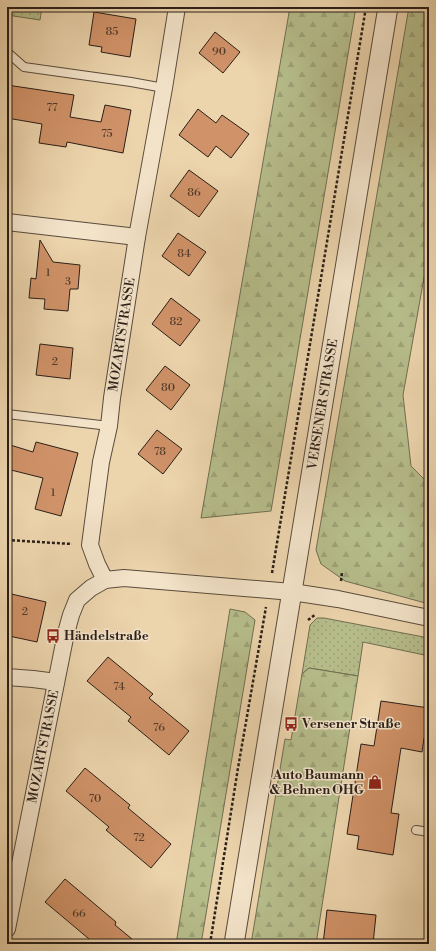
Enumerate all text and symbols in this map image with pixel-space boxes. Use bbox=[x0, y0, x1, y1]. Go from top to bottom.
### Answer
house number: 85 bbox=[106, 25, 118, 39]
house number: 90 bbox=[212, 45, 226, 59]
house number: 77 bbox=[46, 101, 58, 115]
house number: 75 bbox=[101, 127, 113, 141]
house number: 86 bbox=[187, 186, 201, 200]
house number: 84 bbox=[177, 247, 191, 261]
house number: 1 bbox=[46, 266, 51, 280]
house number: 3 bbox=[65, 275, 71, 289]
street label: MOZARTSTRASSE bbox=[105, 277, 139, 393]
house number: 82 bbox=[169, 315, 183, 329]
street label: VERSENER STRASSE bbox=[304, 338, 341, 472]
house number: 2 bbox=[52, 355, 58, 369]
house number: 80 bbox=[161, 381, 175, 395]
house number: 78 bbox=[154, 445, 166, 459]
house number: 1 bbox=[51, 486, 56, 500]
house number: 2 bbox=[22, 605, 28, 619]
bus stop icon: Händelstraße bbox=[45, 628, 61, 644]
place label: Händelstraße bbox=[64, 628, 149, 644]
house number: 74 bbox=[113, 680, 125, 694]
street label: MOZARTSTRASSE bbox=[24, 689, 62, 805]
bus stop icon: Versener Straße bbox=[283, 716, 299, 732]
place label: Versener Straße bbox=[301, 716, 401, 732]
house number: 76 bbox=[153, 721, 165, 735]
place label: Auto Baumann & Behnen OHG bbox=[270, 767, 365, 798]
shop icon: Auto Baumann & Behnen OHG bbox=[367, 774, 383, 790]
house number: 70 bbox=[89, 792, 101, 806]
house number: 72 bbox=[133, 831, 145, 845]
house number: 66 bbox=[72, 907, 86, 921]

